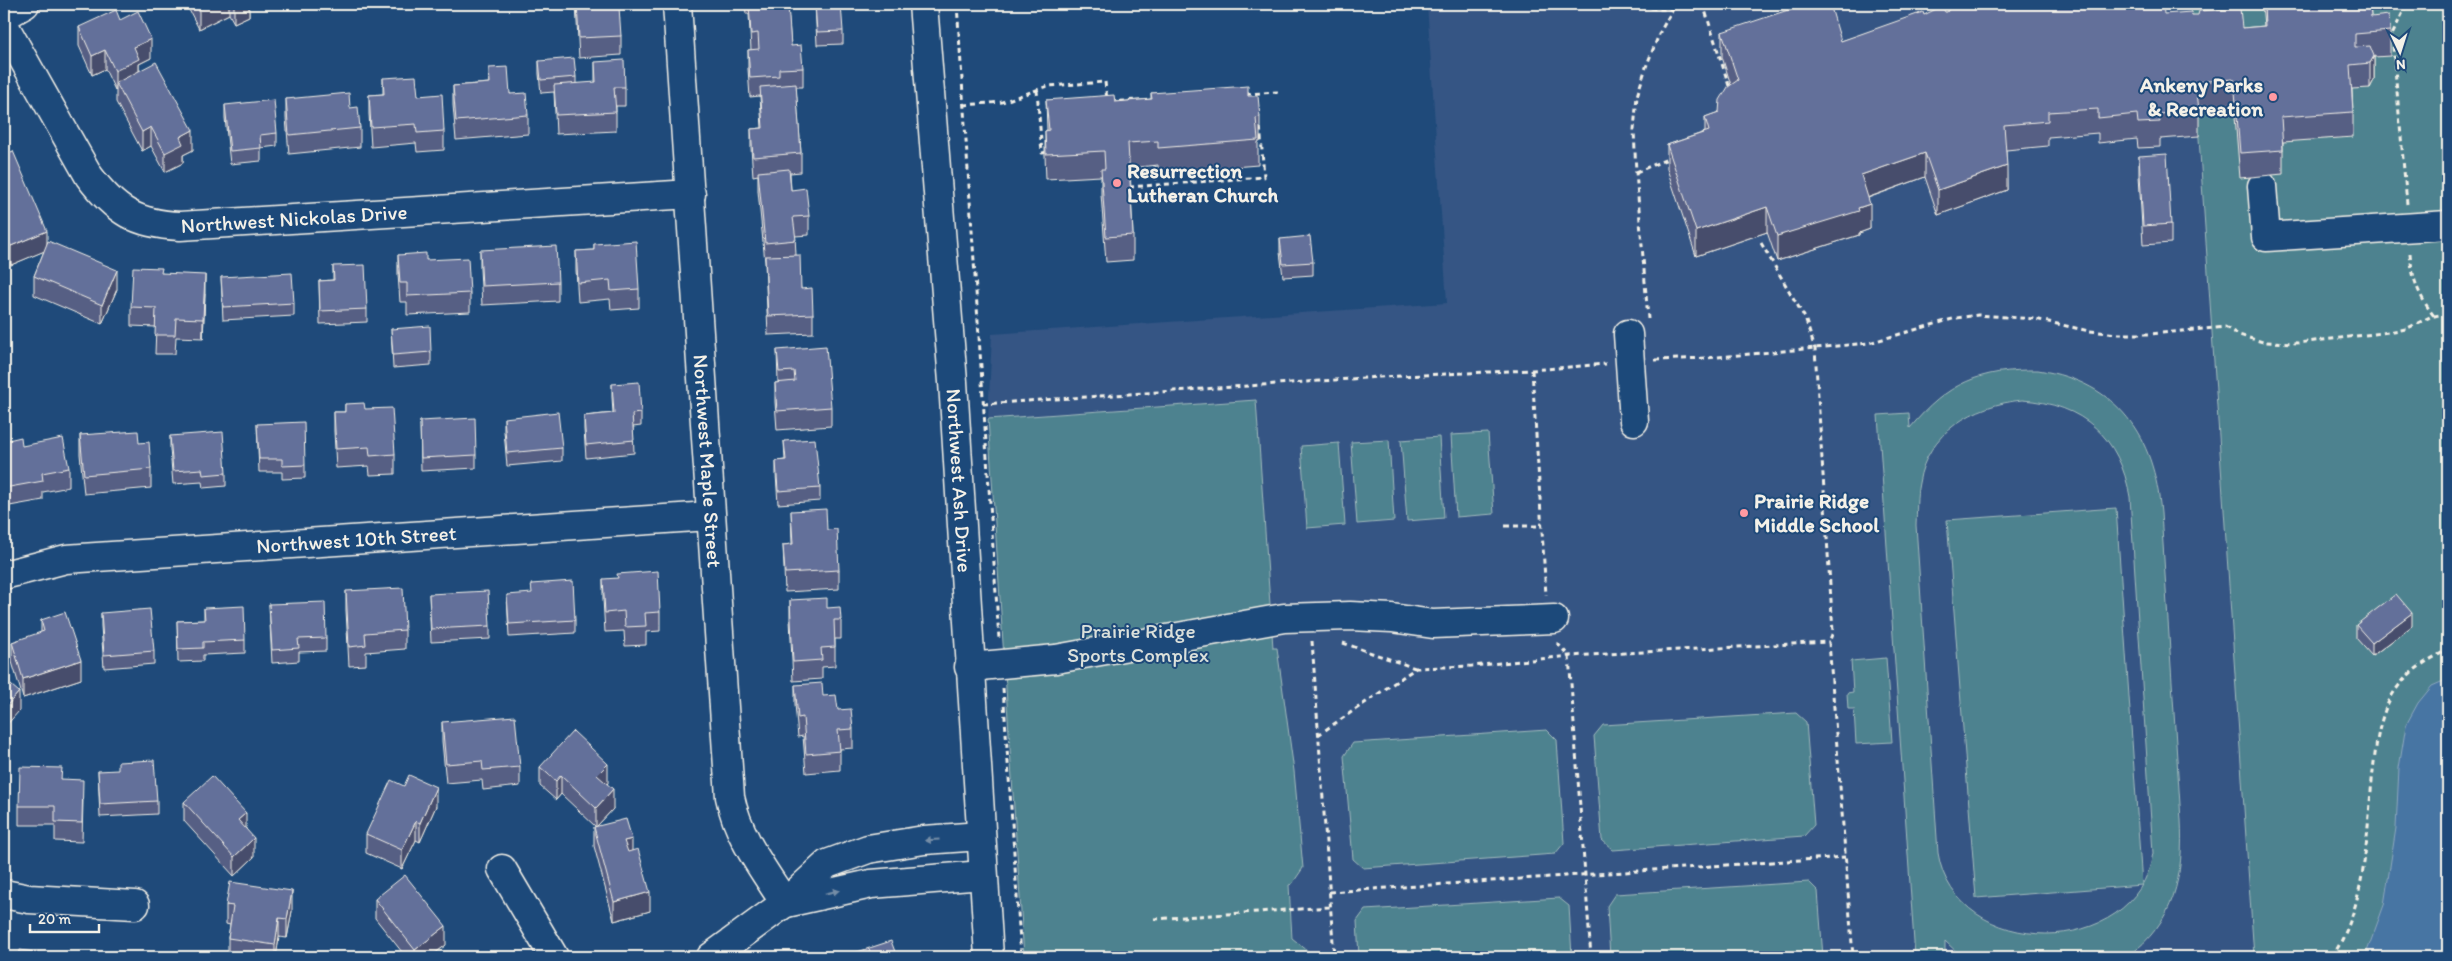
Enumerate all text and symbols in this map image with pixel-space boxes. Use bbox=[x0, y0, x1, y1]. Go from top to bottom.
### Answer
north arrow bbox=[2374, 28, 2424, 78]
text: N bbox=[2396, 56, 2406, 73]
place label: Ankeny Parks & Recreation bbox=[2139, 72, 2263, 121]
marker: Ankeny Parks & Recreation bbox=[2267, 91, 2279, 103]
place label: Resurrection Lutheran Church bbox=[1127, 158, 1278, 207]
marker: Resurrection Lutheran Church bbox=[1111, 177, 1123, 189]
street label: Northwest Nickolas Drive bbox=[180, 199, 408, 238]
street label: Northwest Maple Street bbox=[688, 353, 728, 569]
street label: Northwest Ash Drive bbox=[941, 388, 978, 573]
place label: Prairie Ridge Middle School bbox=[1754, 488, 1880, 537]
marker: Prairie Ridge Middle School bbox=[1738, 507, 1750, 519]
street label: Northwest 10th Street bbox=[255, 520, 457, 558]
park label: Prairie Ridge Sports Complex bbox=[1067, 618, 1209, 667]
one-way arrow bbox=[924, 836, 940, 844]
one-way arrow bbox=[825, 888, 840, 896]
scale bar bbox=[30, 901, 99, 933]
text: 20 m bbox=[38, 910, 72, 928]

